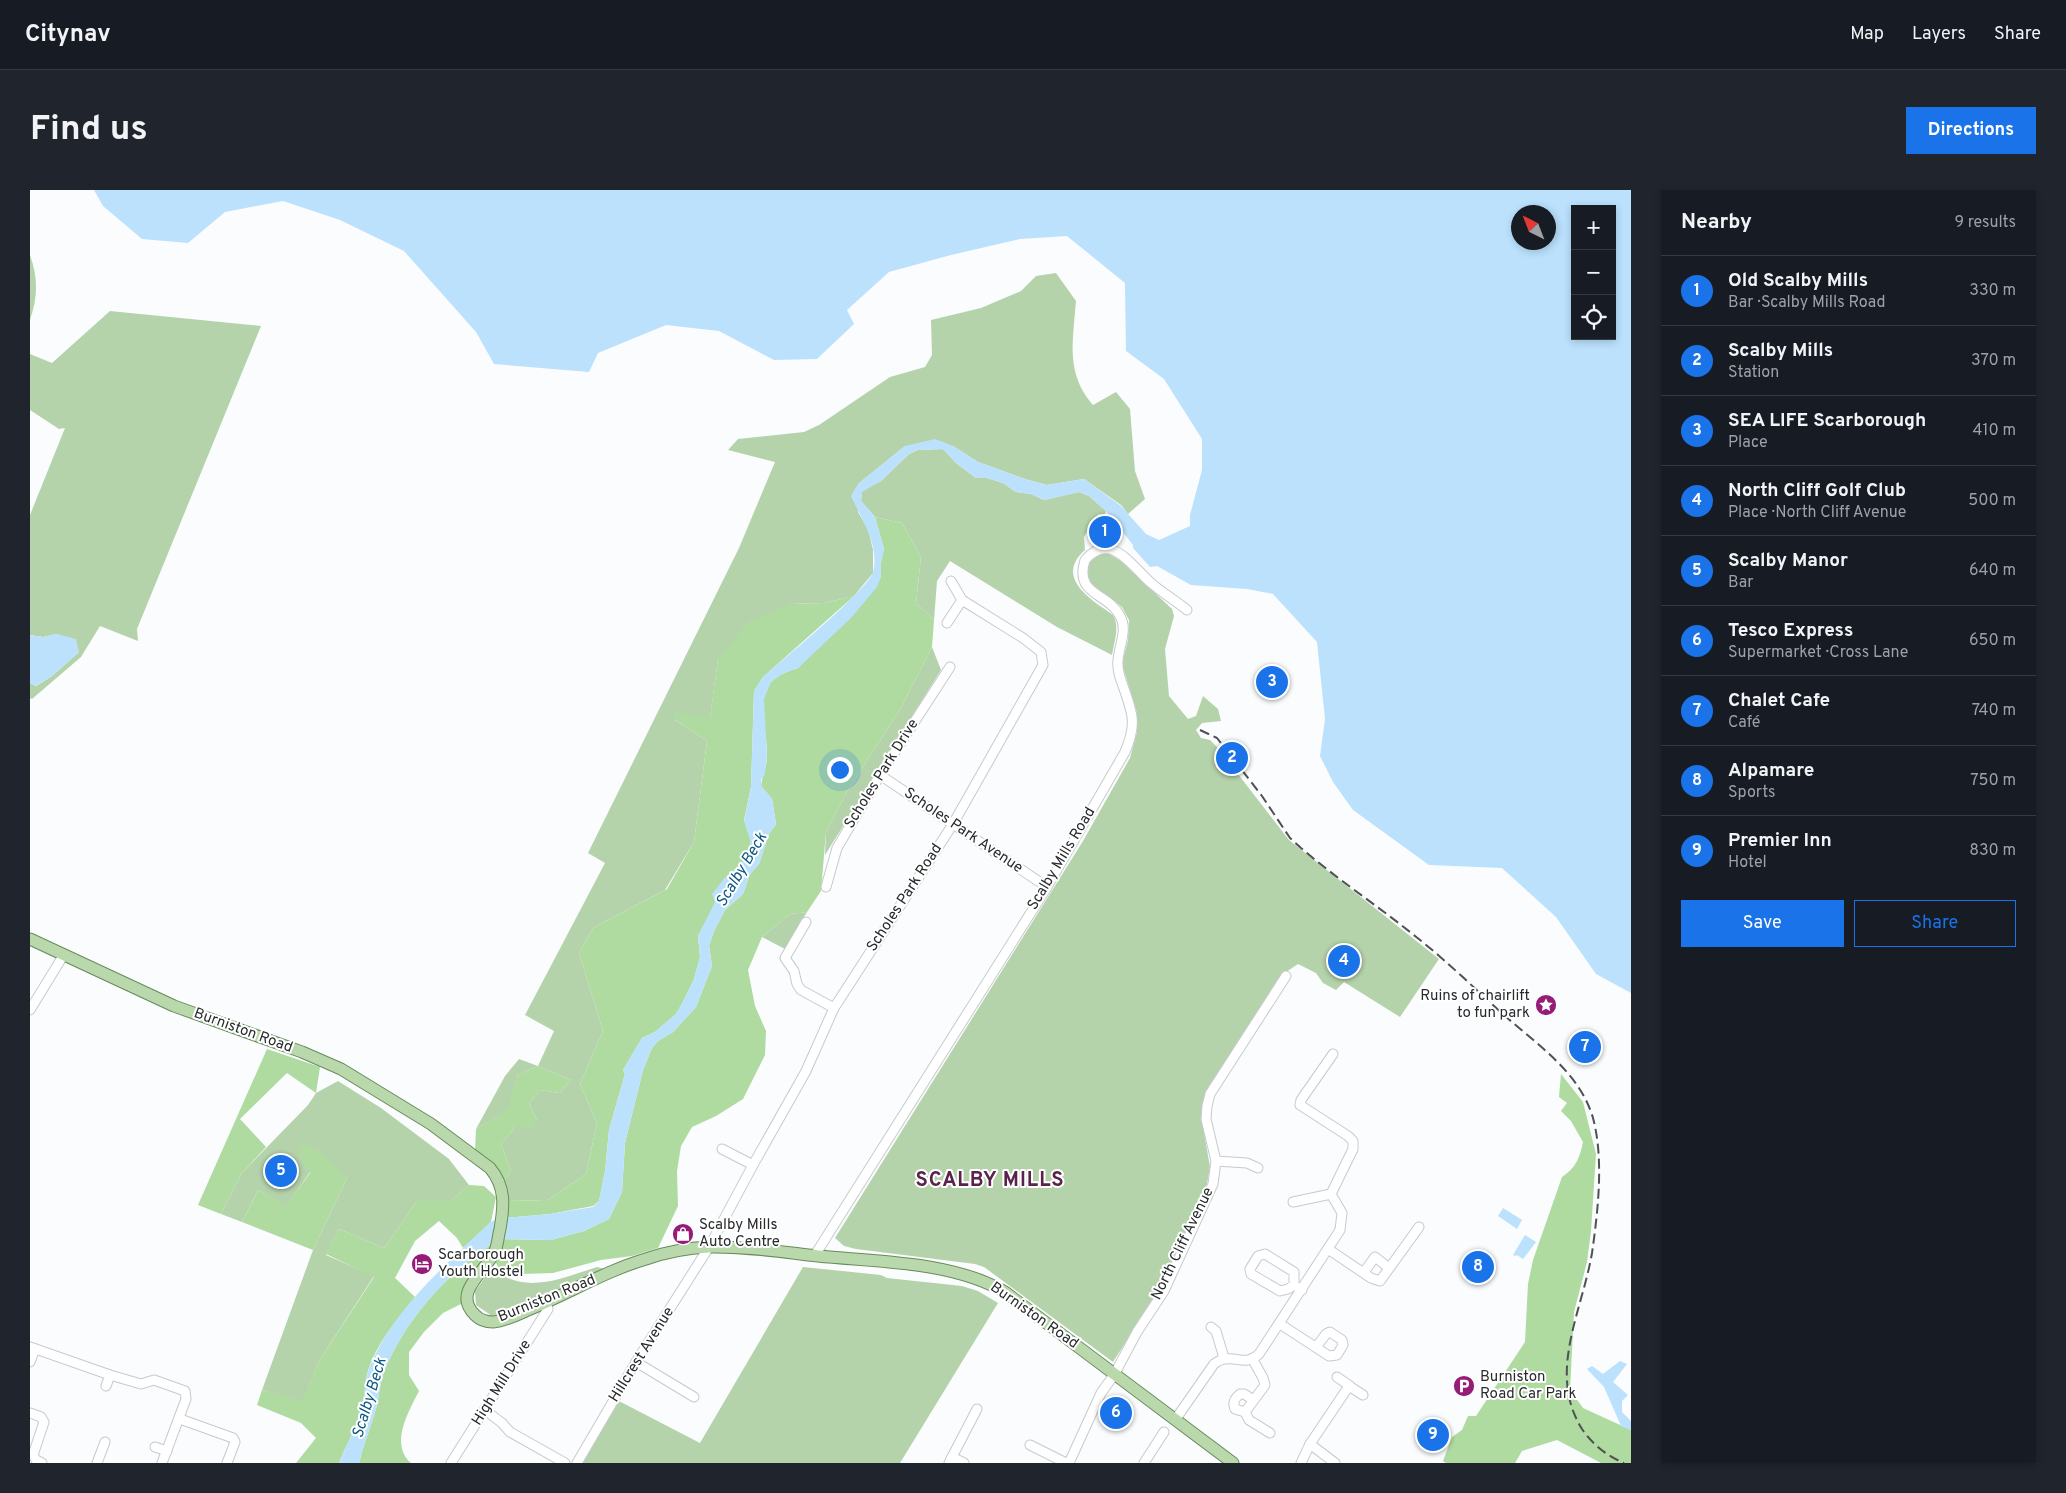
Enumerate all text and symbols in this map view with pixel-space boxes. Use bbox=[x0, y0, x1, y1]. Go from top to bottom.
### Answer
text: Citynav bbox=[25, 20, 111, 50]
text: Map bbox=[1850, 23, 1884, 46]
text: Layers bbox=[1912, 23, 1966, 46]
text: Share bbox=[1994, 23, 2041, 46]
button: Directions bbox=[1906, 107, 2036, 154]
text: Find us bbox=[30, 108, 148, 152]
north arrow bbox=[1511, 205, 1556, 250]
map controls bbox=[1571, 205, 1616, 340]
button: + bbox=[1571, 205, 1616, 250]
text: Nearby bbox=[1681, 209, 1752, 236]
text: 9 results bbox=[1954, 213, 2016, 233]
button: − bbox=[1571, 250, 1616, 295]
text: Old Scalby Mills bbox=[1728, 269, 1868, 293]
text: 1 bbox=[1694, 281, 1700, 301]
text: 330 m bbox=[1969, 281, 2016, 301]
text: Bar · Scalby Mills Road bbox=[1728, 293, 1886, 313]
button: locate bbox=[1571, 295, 1616, 340]
text: Scalby Mills bbox=[1728, 339, 1833, 363]
text: 2 bbox=[1692, 351, 1702, 371]
text: 370 m bbox=[1971, 351, 2016, 371]
text: Station bbox=[1728, 363, 1779, 383]
text: SEA LIFE Scarborough bbox=[1728, 409, 1926, 433]
text: 3 bbox=[1692, 421, 1702, 441]
text: 410 m bbox=[1973, 421, 2016, 441]
text: Place bbox=[1728, 433, 1768, 453]
text: North Cliff Golf Club bbox=[1728, 479, 1906, 503]
text: 4 bbox=[1692, 491, 1702, 511]
text: 500 m bbox=[1968, 491, 2016, 511]
text: Place · North Cliff Avenue bbox=[1728, 503, 1906, 523]
pin: 1 bbox=[1089, 513, 1121, 551]
text: Scalby Manor bbox=[1728, 549, 1848, 573]
text: 5 bbox=[1692, 561, 1702, 581]
text: 640 m bbox=[1969, 561, 2016, 581]
text: Bar bbox=[1728, 573, 1754, 593]
text: Tesco Express bbox=[1728, 619, 1853, 643]
text: 6 bbox=[1692, 631, 1702, 651]
text: 650 m bbox=[1969, 631, 2016, 651]
text: Supermarket · Cross Lane bbox=[1728, 643, 1908, 663]
pin: 3 bbox=[1256, 663, 1288, 701]
text: Chalet Cafe bbox=[1728, 689, 1830, 713]
text: 7 bbox=[1693, 701, 1701, 721]
text: 740 m bbox=[1972, 701, 2016, 721]
text: Café bbox=[1728, 713, 1760, 733]
street label: Scholes Park Drive bbox=[841, 716, 923, 832]
pin: 2 bbox=[1216, 739, 1248, 777]
your location bbox=[827, 757, 853, 783]
text: Alpamare bbox=[1728, 759, 1814, 783]
text: 8 bbox=[1692, 771, 1702, 791]
text: 750 m bbox=[1970, 771, 2016, 791]
text: Sports bbox=[1728, 783, 1776, 803]
street label: Scholes Park Avenue bbox=[900, 784, 1026, 878]
street label: Scalby Mills Road bbox=[1024, 804, 1100, 914]
water label: Scalby Beck bbox=[712, 828, 772, 911]
text: Premier Inn bbox=[1728, 829, 1832, 853]
street label: Scholes Park Road bbox=[863, 840, 947, 956]
text: 9 bbox=[1692, 841, 1702, 861]
text: 830 m bbox=[1969, 841, 2016, 861]
text: Hotel bbox=[1728, 853, 1767, 873]
button: Save bbox=[1681, 900, 1844, 947]
button: Share bbox=[1854, 900, 2016, 947]
pin: 4 bbox=[1328, 942, 1360, 980]
place label: Ruins of chairlift to fun park bbox=[1420, 987, 1530, 1023]
place icon: Ruins of chairlift to fun park bbox=[1534, 993, 1558, 1017]
street label: Burniston Road bbox=[191, 1004, 295, 1058]
pin: 7 bbox=[1569, 1028, 1601, 1066]
pin: 5 bbox=[265, 1152, 297, 1190]
district label: SCALBY MILLS bbox=[915, 1168, 1065, 1194]
street label: North Cliff Avenue bbox=[1148, 1185, 1218, 1303]
place label: Scalby Mills Auto Centre bbox=[699, 1216, 780, 1252]
shop icon: Scalby Mills Auto Centre bbox=[671, 1222, 695, 1246]
place label: Scarborough Youth Hostel bbox=[438, 1246, 524, 1282]
pin: 8 bbox=[1462, 1248, 1494, 1286]
hotel icon: Scarborough Youth Hostel bbox=[410, 1252, 434, 1276]
street label: Burniston Road bbox=[495, 1271, 599, 1327]
street label: Burniston Road bbox=[986, 1278, 1082, 1354]
street label: Hillcrest Avenue bbox=[605, 1304, 679, 1406]
street label: High Mill Drive bbox=[468, 1337, 536, 1429]
water label: Scalby Beck bbox=[348, 1354, 392, 1441]
place label: Burniston Road Car Park bbox=[1480, 1368, 1576, 1404]
parking icon: Burniston Road Car Park bbox=[1452, 1374, 1476, 1398]
pin: 6 bbox=[1100, 1394, 1132, 1432]
pin: 9 bbox=[1417, 1416, 1449, 1454]

